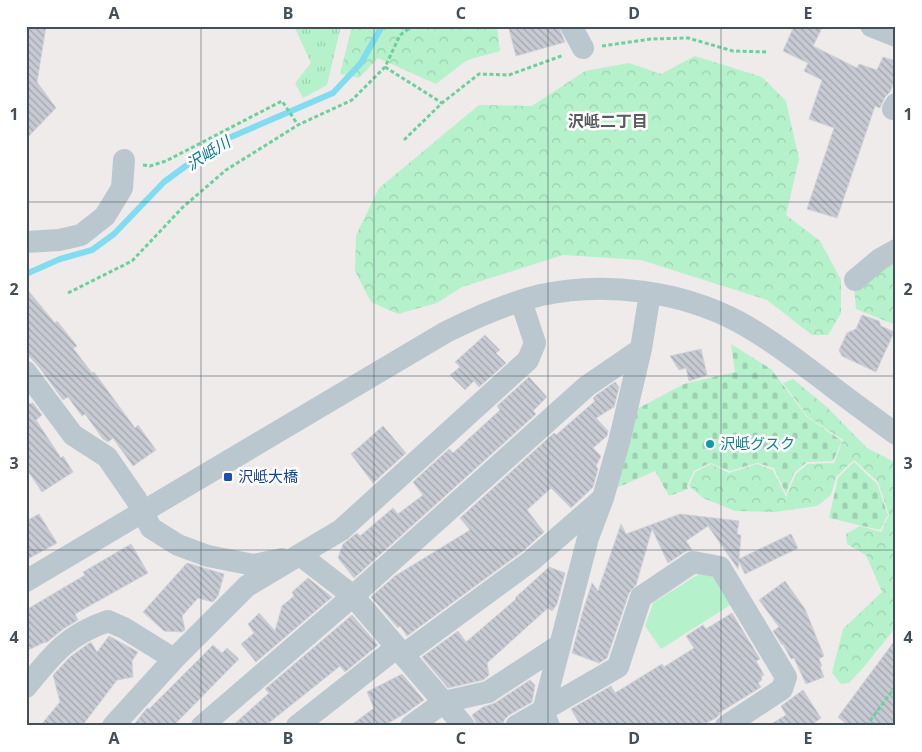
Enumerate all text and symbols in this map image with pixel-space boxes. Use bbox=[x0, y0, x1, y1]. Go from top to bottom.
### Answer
text: A bbox=[108, 2, 120, 24]
text: B bbox=[283, 2, 293, 24]
text: C bbox=[456, 2, 466, 24]
text: D bbox=[628, 2, 640, 24]
text: E bbox=[804, 2, 813, 24]
text: 1 bbox=[9, 103, 19, 125]
text: 1 bbox=[903, 103, 913, 125]
district label: 沢岻二丁目 bbox=[568, 110, 648, 132]
water label: 沢岻川 bbox=[182, 130, 236, 175]
text: 2 bbox=[9, 278, 19, 300]
text: 2 bbox=[903, 278, 913, 300]
place label: 沢岻グスク bbox=[720, 433, 795, 453]
marker: 沢岻グスク bbox=[704, 438, 716, 450]
text: 3 bbox=[9, 452, 19, 474]
text: 3 bbox=[903, 452, 913, 474]
place label: 沢岻大橋 bbox=[238, 466, 298, 486]
marker: 沢岻大橋 bbox=[222, 471, 234, 483]
text: 4 bbox=[9, 626, 19, 648]
text: 4 bbox=[903, 626, 913, 648]
text: A bbox=[108, 727, 120, 749]
text: B bbox=[283, 727, 293, 749]
text: C bbox=[456, 727, 466, 749]
text: D bbox=[628, 727, 640, 749]
text: E bbox=[804, 727, 813, 749]

